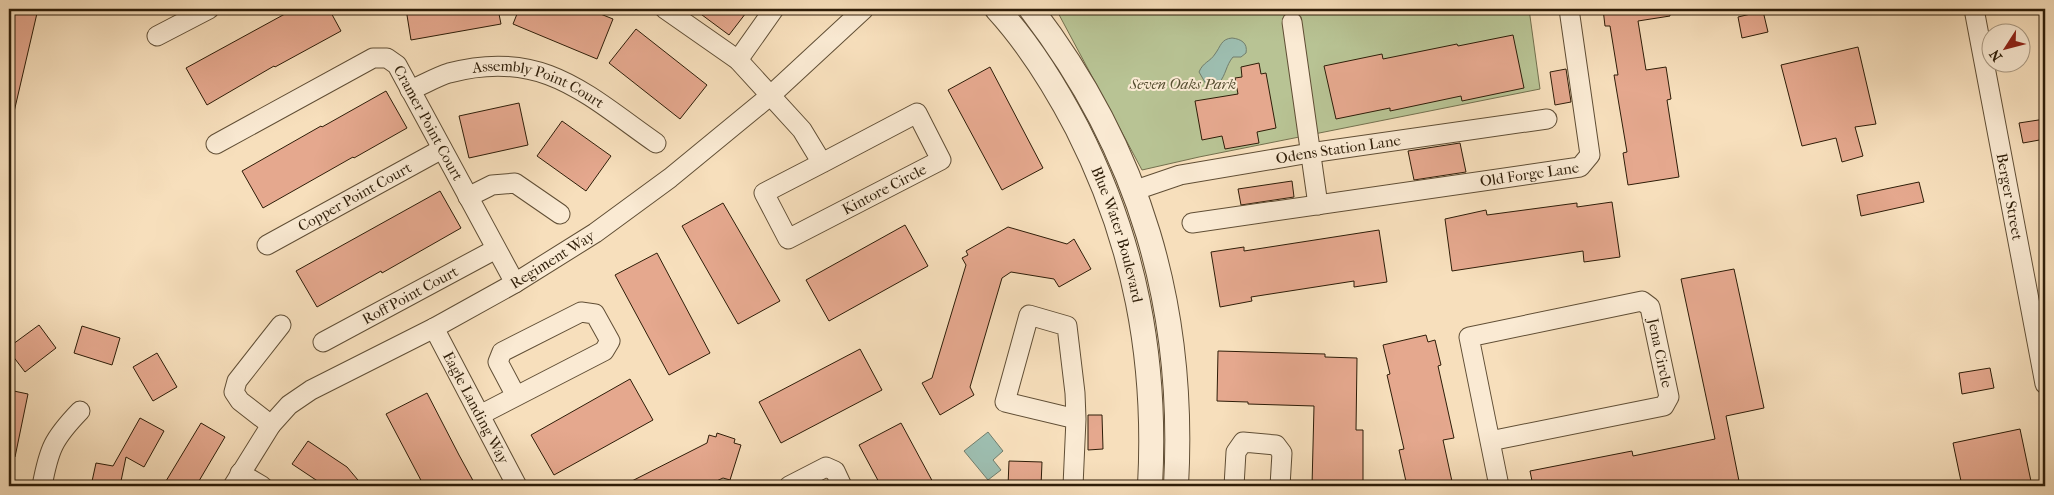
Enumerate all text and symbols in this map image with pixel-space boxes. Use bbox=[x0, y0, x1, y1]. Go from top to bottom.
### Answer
north arrow bbox=[1982, 22, 2032, 72]
text: N bbox=[1986, 46, 2006, 65]
street label: Assembly Point Court bbox=[470, 57, 608, 112]
street label: Cramer Point Court bbox=[390, 62, 467, 184]
park label: Seven Oaks Park bbox=[1129, 75, 1236, 93]
street label: Odens Station Lane bbox=[1274, 131, 1403, 168]
street label: Berger Street bbox=[1992, 152, 2027, 242]
street label: Copper Point Court bbox=[295, 158, 415, 235]
street label: Old Forge Lane bbox=[1479, 158, 1581, 190]
street label: Kintore Circle bbox=[839, 160, 930, 219]
street label: Blue Water Boulevard bbox=[1087, 164, 1147, 305]
street label: Regiment Way bbox=[507, 226, 599, 293]
street label: Roff Point Court bbox=[359, 262, 462, 328]
street label: Jena Circle bbox=[1644, 316, 1676, 390]
street label: Eagle Landing Way bbox=[439, 348, 513, 468]

